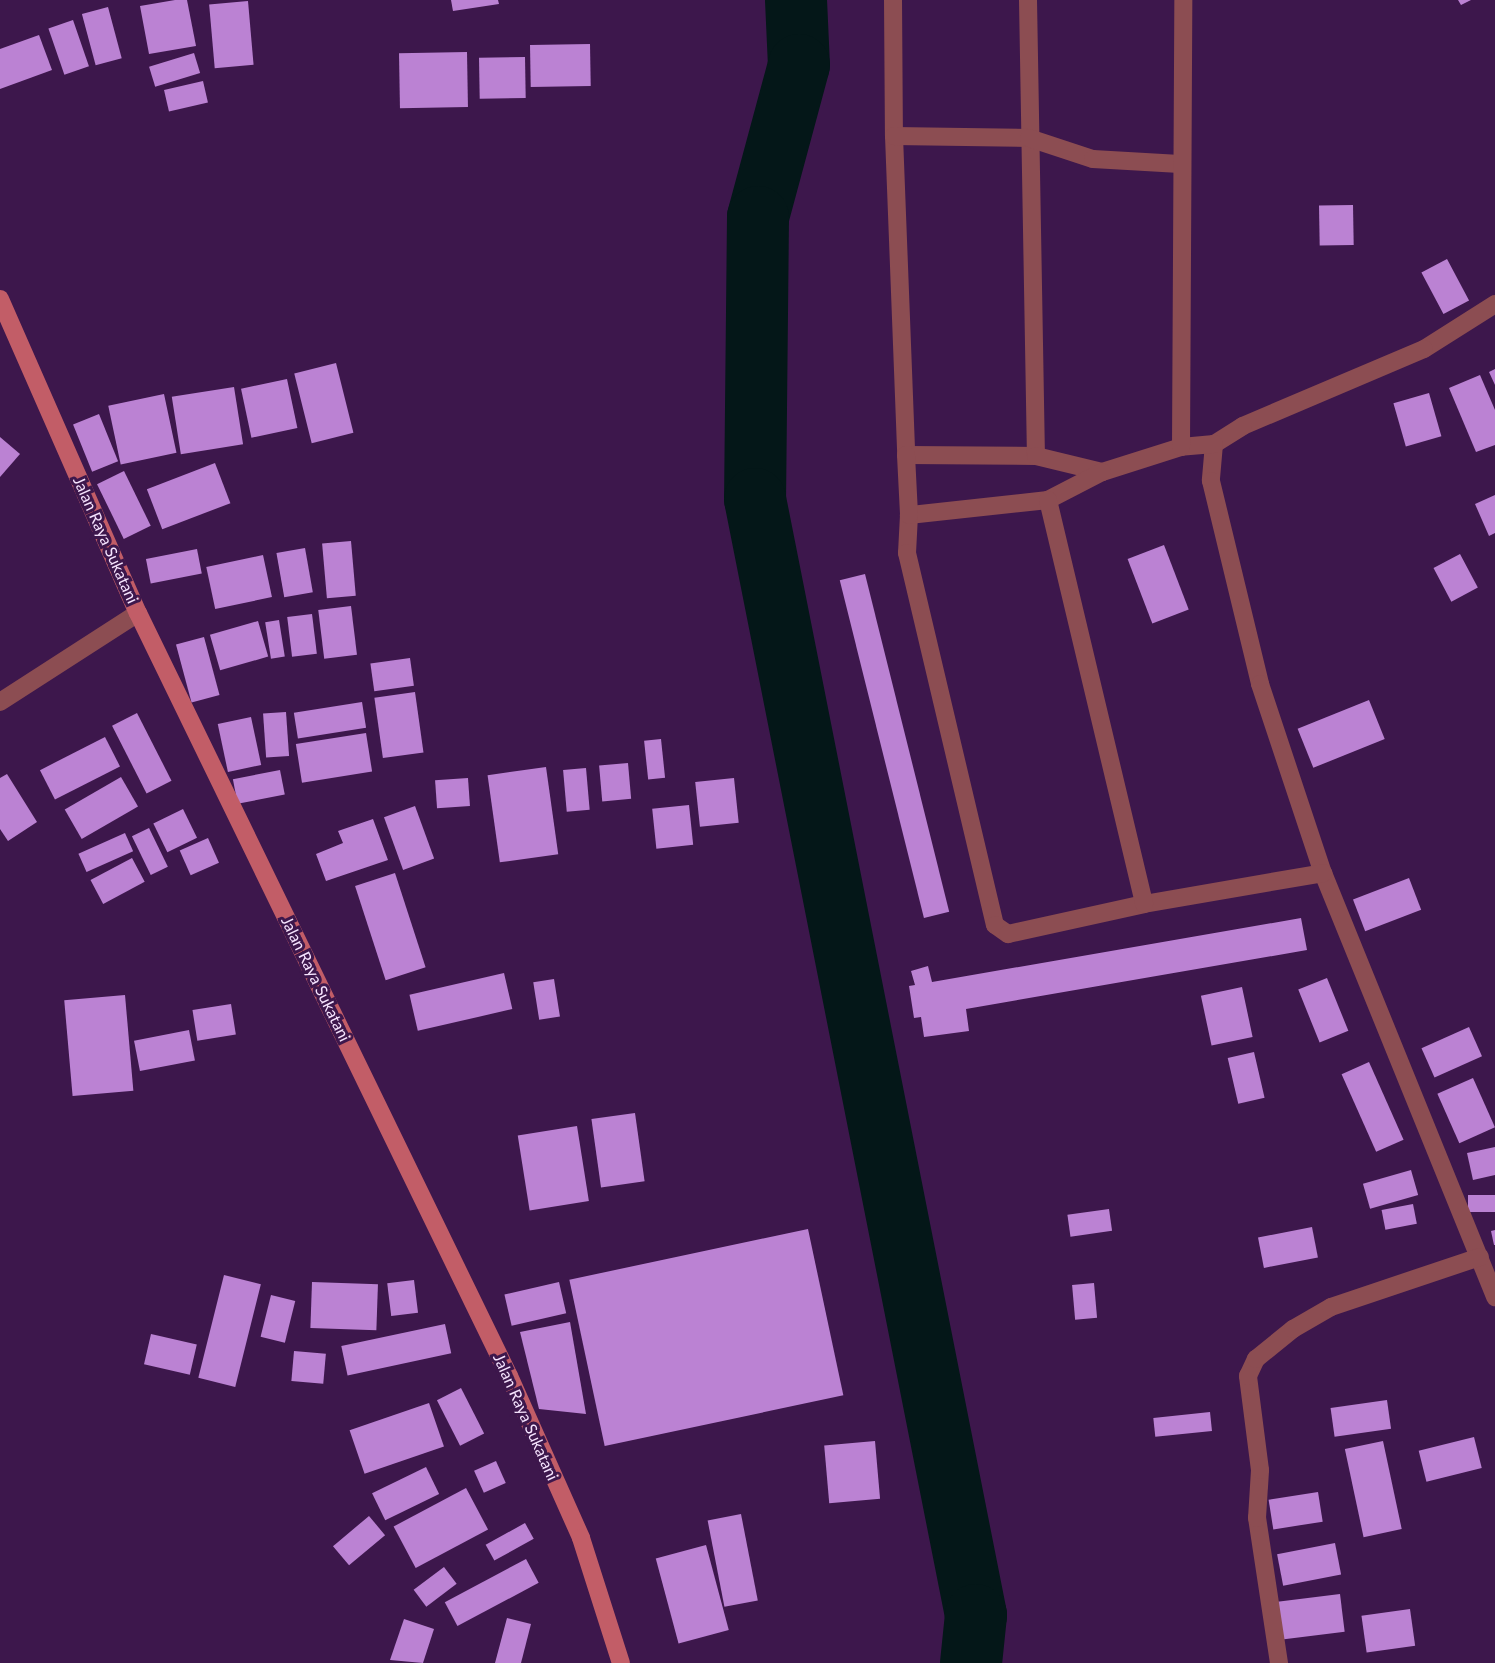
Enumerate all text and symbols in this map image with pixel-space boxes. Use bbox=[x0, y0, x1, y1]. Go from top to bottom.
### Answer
street label: Jalan Raya Sukatani bbox=[69, 474, 143, 606]
street label: Jalan Raya Sukatani bbox=[277, 913, 355, 1045]
street label: Jalan Raya Sukatani bbox=[489, 1351, 563, 1483]

